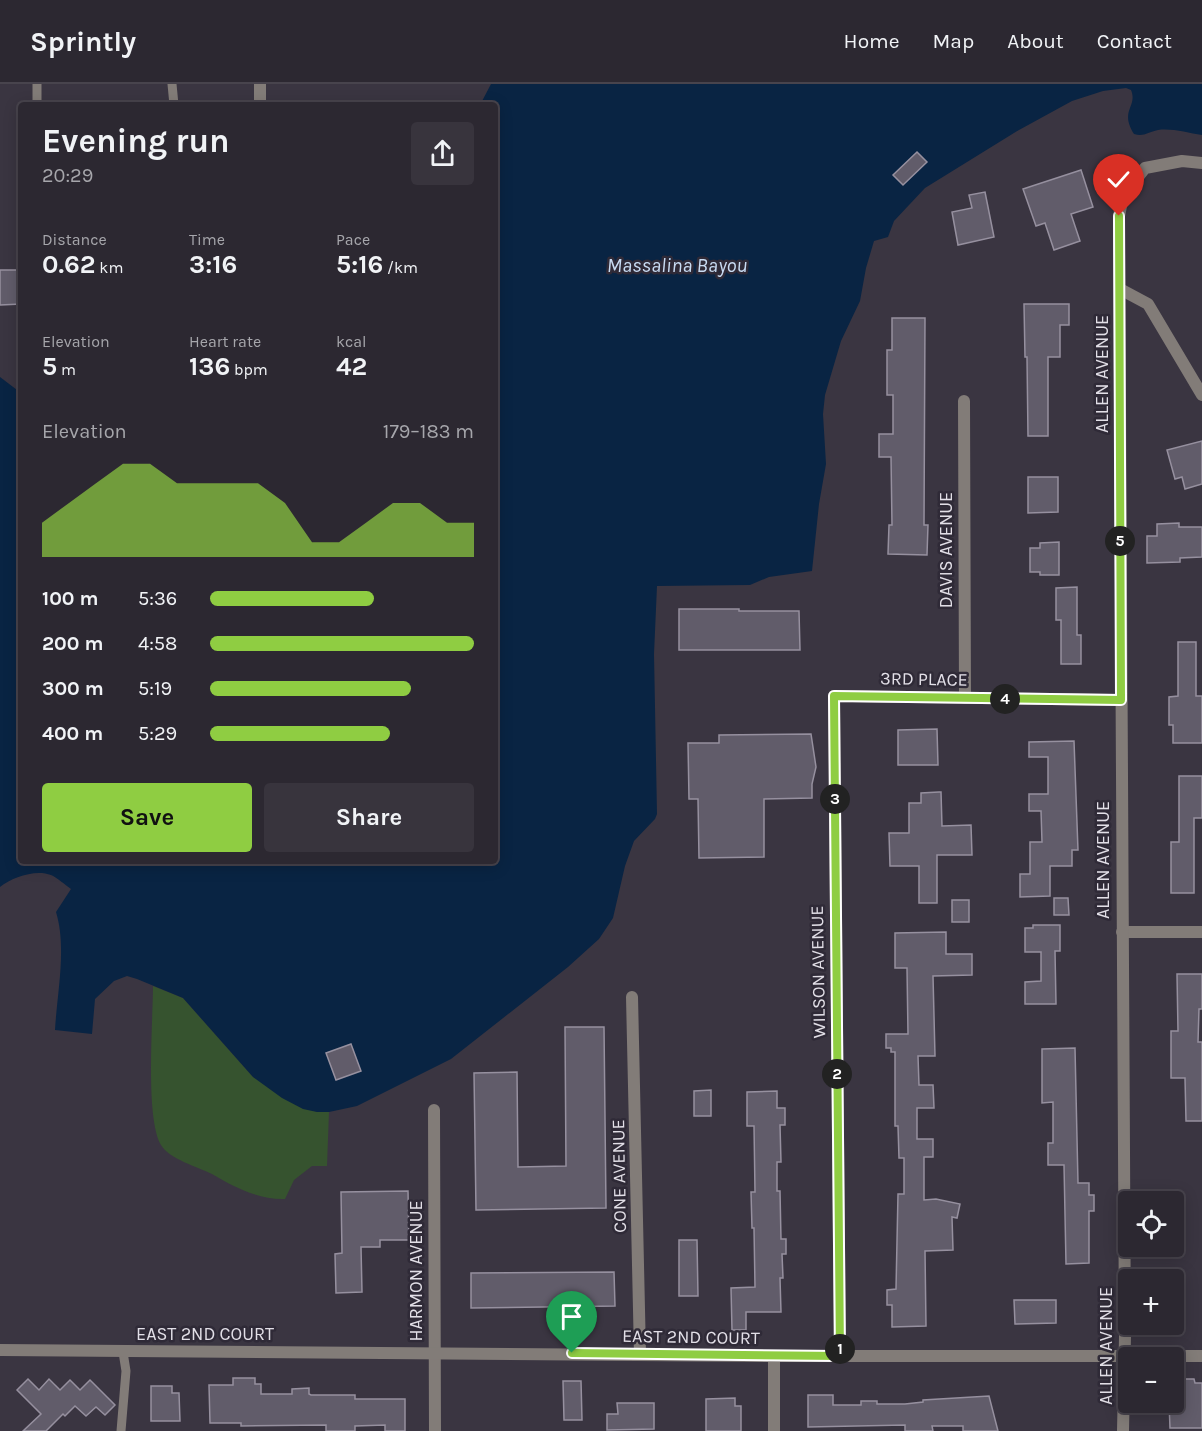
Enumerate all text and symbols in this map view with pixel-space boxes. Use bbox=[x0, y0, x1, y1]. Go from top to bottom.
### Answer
text: Sprintly bbox=[30, 25, 136, 58]
text: Home bbox=[844, 29, 900, 53]
text: Map bbox=[933, 29, 974, 53]
text: About bbox=[1007, 29, 1064, 53]
text: Contact bbox=[1097, 29, 1172, 53]
text: Evening run bbox=[42, 122, 230, 160]
button: share bbox=[411, 122, 474, 185]
pin bbox=[1093, 154, 1144, 216]
icon: check bbox=[1102, 163, 1135, 196]
text: 20:29 bbox=[42, 164, 93, 187]
text: Distance bbox=[42, 230, 107, 249]
text: Time bbox=[189, 230, 225, 249]
text: Pace bbox=[336, 230, 370, 249]
text: 0.62 bbox=[42, 249, 96, 280]
text: 3:16 bbox=[189, 249, 237, 280]
text: 5:16 bbox=[336, 249, 383, 280]
water label: Massalina Bayou bbox=[607, 254, 747, 277]
text: km bbox=[96, 258, 123, 277]
text: /km bbox=[383, 258, 418, 277]
street label: ALLEN AVENUE bbox=[1091, 315, 1113, 433]
text: Elevation bbox=[42, 332, 110, 351]
text: Heart rate bbox=[189, 332, 261, 351]
text: kcal bbox=[336, 332, 367, 351]
text: 5 bbox=[42, 351, 57, 382]
text: 136 bbox=[189, 351, 230, 382]
text: 42 bbox=[336, 351, 367, 382]
text: m bbox=[57, 360, 76, 379]
text: bpm bbox=[230, 360, 268, 379]
text: Elevation bbox=[42, 420, 127, 443]
text: 179–183 m bbox=[383, 420, 474, 443]
street label: DAVIS AVENUE bbox=[935, 492, 957, 608]
pin: 5 bbox=[1105, 526, 1135, 556]
text: 5 bbox=[1115, 531, 1125, 550]
text: 100 m bbox=[42, 587, 98, 610]
text: 5:36 bbox=[138, 587, 177, 610]
text: 200 m bbox=[42, 632, 103, 655]
text: 4:58 bbox=[138, 632, 177, 655]
street label: 3RD PLACE bbox=[880, 667, 968, 691]
text: 300 m bbox=[42, 677, 104, 700]
text: 5:19 bbox=[138, 677, 172, 700]
pin: 4 bbox=[990, 684, 1020, 714]
text: 4 bbox=[1000, 689, 1010, 708]
text: 400 m bbox=[42, 722, 103, 745]
text: 5:29 bbox=[138, 722, 177, 745]
button: Save bbox=[42, 783, 252, 852]
button: Share bbox=[264, 783, 474, 852]
pin: 3 bbox=[820, 784, 850, 814]
text: 3 bbox=[830, 789, 840, 808]
street label: ALLEN AVENUE bbox=[1092, 801, 1114, 919]
street label: WILSON AVENUE bbox=[806, 905, 830, 1039]
pin: 2 bbox=[822, 1059, 852, 1089]
text: 2 bbox=[832, 1064, 842, 1083]
street label: CONE AVENUE bbox=[607, 1119, 631, 1233]
map controls bbox=[1118, 1191, 1184, 1413]
button: locate bbox=[1118, 1191, 1184, 1257]
street label: HARMON AVENUE bbox=[405, 1200, 427, 1342]
button: + bbox=[1118, 1269, 1184, 1335]
street label: ALLEN AVENUE bbox=[1095, 1287, 1117, 1405]
pin bbox=[546, 1291, 597, 1353]
icon: arrive bbox=[555, 1300, 588, 1333]
street label: EAST 2ND COURT bbox=[136, 1323, 274, 1345]
street label: EAST 2ND COURT bbox=[622, 1325, 760, 1349]
pin: 1 bbox=[825, 1334, 855, 1364]
text: 1 bbox=[837, 1339, 843, 1358]
button: − bbox=[1118, 1347, 1184, 1413]

